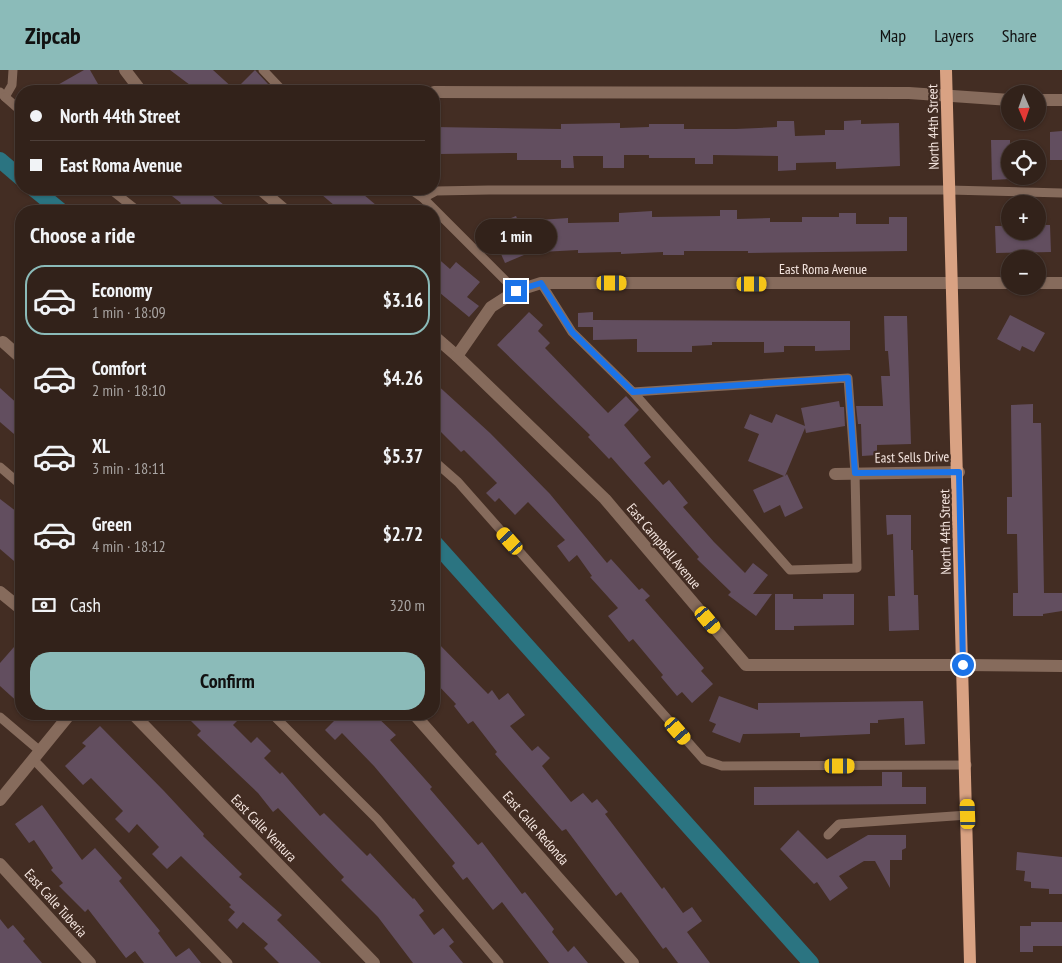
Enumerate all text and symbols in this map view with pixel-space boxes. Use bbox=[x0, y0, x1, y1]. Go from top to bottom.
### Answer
text: Zipcab bbox=[25, 20, 81, 51]
text: Map bbox=[880, 24, 906, 47]
text: Layers bbox=[934, 24, 974, 47]
text: Share bbox=[1002, 24, 1037, 47]
street label: North 44th Street bbox=[923, 84, 943, 170]
north arrow bbox=[1001, 85, 1046, 130]
map controls bbox=[1001, 85, 1046, 295]
text: North 44th Street bbox=[60, 104, 180, 128]
button: locate bbox=[1001, 140, 1046, 185]
text: East Roma Avenue bbox=[60, 153, 182, 177]
button: + bbox=[1001, 195, 1046, 240]
callout: 1 min bbox=[475, 218, 557, 254]
text: Choose a ride bbox=[30, 221, 135, 249]
text: 1 min bbox=[500, 226, 532, 246]
button: − bbox=[1001, 250, 1046, 295]
street label: East Roma Avenue bbox=[779, 260, 867, 278]
car bbox=[597, 276, 627, 291]
car bbox=[737, 277, 767, 292]
icon: car bbox=[32, 278, 77, 323]
text: Economy bbox=[92, 278, 152, 302]
route end bbox=[505, 280, 527, 302]
text: $3.16 bbox=[383, 288, 423, 312]
text: 1 min · 18:09 bbox=[92, 302, 166, 322]
icon: car bbox=[32, 356, 77, 401]
text: Comfort bbox=[92, 356, 146, 380]
text: $4.26 bbox=[383, 366, 423, 390]
text: 2 min · 18:10 bbox=[92, 380, 166, 400]
icon: car bbox=[32, 434, 77, 479]
text: XL bbox=[92, 434, 110, 458]
text: $5.37 bbox=[383, 444, 423, 468]
street label: East Sells Drive bbox=[875, 447, 950, 467]
text: 3 min · 18:11 bbox=[92, 458, 166, 478]
street label: North 44th Street bbox=[935, 489, 955, 575]
street label: East Campbell Avenue bbox=[623, 499, 705, 593]
icon: car bbox=[32, 512, 77, 557]
text: Green bbox=[92, 512, 132, 536]
text: $2.72 bbox=[383, 522, 423, 546]
car bbox=[494, 525, 525, 557]
text: 4 min · 18:12 bbox=[92, 536, 166, 556]
icon: cash bbox=[30, 591, 58, 619]
text: Cash bbox=[70, 593, 101, 617]
text: 320 m bbox=[390, 595, 425, 615]
car bbox=[692, 604, 723, 636]
button: Confirm bbox=[30, 652, 425, 710]
route start bbox=[952, 654, 974, 676]
car bbox=[662, 715, 693, 747]
car bbox=[825, 759, 855, 774]
street label: East Calle Redonda bbox=[499, 787, 573, 869]
street label: East Calle Ventura bbox=[227, 790, 301, 866]
car bbox=[959, 799, 976, 829]
street label: East Calle Tuberia bbox=[21, 865, 91, 941]

